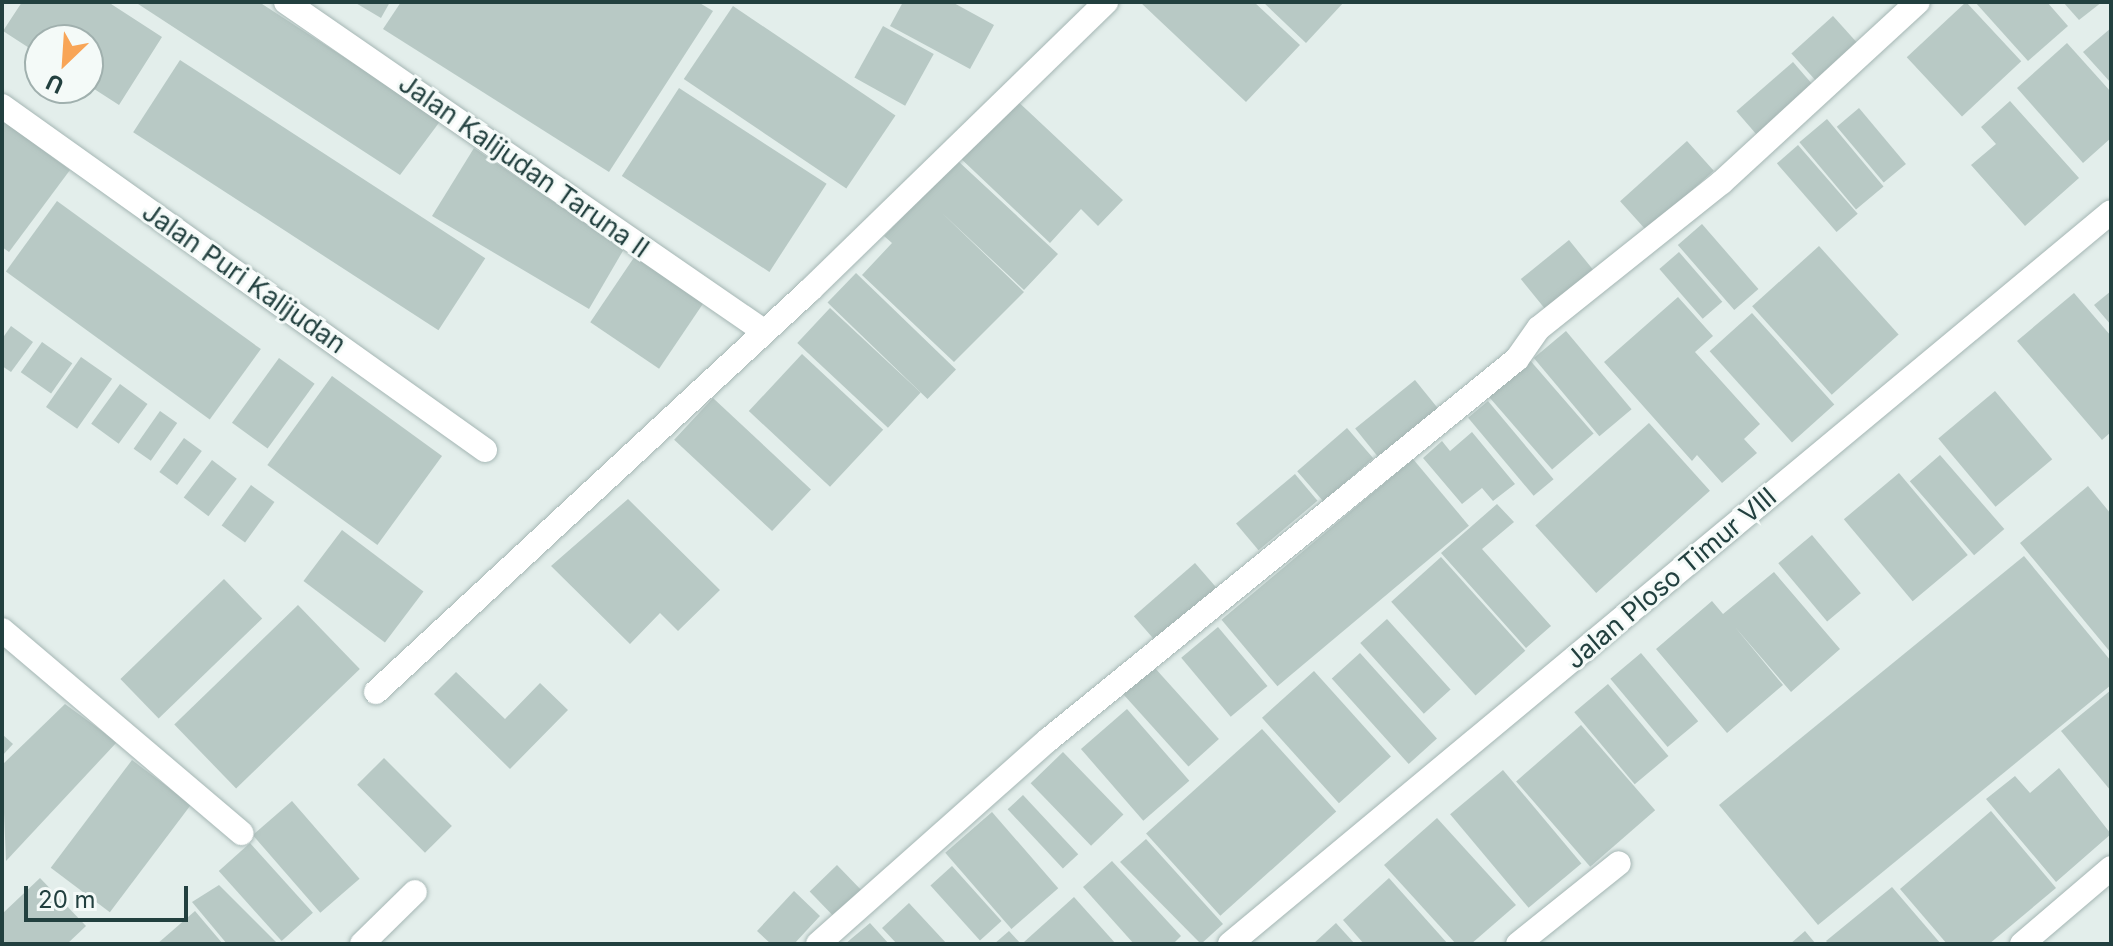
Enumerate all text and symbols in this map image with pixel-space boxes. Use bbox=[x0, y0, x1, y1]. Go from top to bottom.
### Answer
north arrow bbox=[24, 24, 104, 104]
street label: Jalan Kalijudan Taruna II bbox=[393, 68, 655, 264]
text: U bbox=[42, 69, 68, 99]
street label: Jalan Puri Kalijudan bbox=[136, 196, 352, 360]
street label: Jalan Ploso Timur VIII bbox=[1559, 481, 1783, 675]
scale bar bbox=[28, 870, 192, 920]
text: 20 m bbox=[38, 885, 96, 914]

